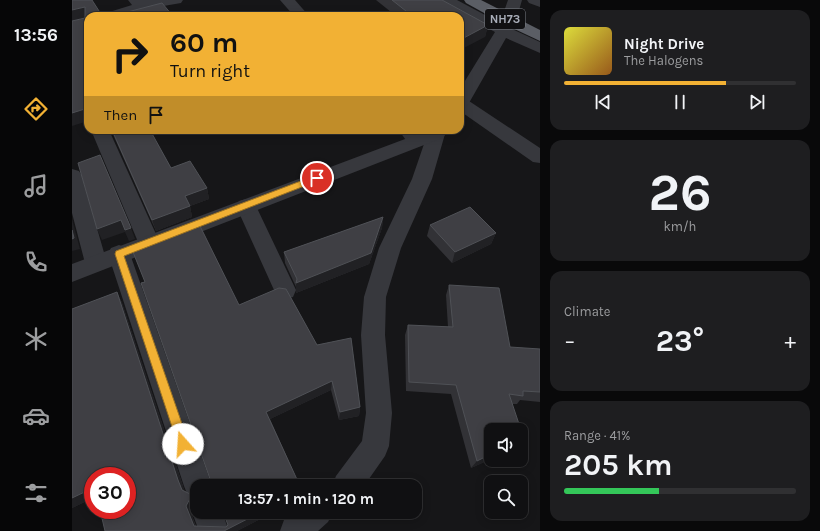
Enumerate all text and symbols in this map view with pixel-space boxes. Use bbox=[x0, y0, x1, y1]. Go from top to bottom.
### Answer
road number: NH73 bbox=[485, 9, 525, 29]
text: 13:56 bbox=[14, 24, 58, 46]
text: 60 m bbox=[170, 26, 238, 59]
icon: right bbox=[104, 28, 156, 80]
text: Night Drive bbox=[624, 35, 704, 53]
text: The Halogens bbox=[624, 53, 703, 68]
text: Turn right bbox=[170, 60, 250, 82]
icon: previous bbox=[592, 91, 614, 113]
icon: pause bbox=[669, 91, 691, 113]
icon: next bbox=[746, 91, 768, 113]
icon: directions bbox=[22, 95, 50, 123]
icon: arrive bbox=[145, 104, 167, 126]
text: Then bbox=[104, 106, 137, 124]
pin bbox=[300, 161, 334, 195]
text: 26 bbox=[648, 162, 712, 223]
icon: arrive bbox=[306, 167, 328, 189]
icon: music bbox=[22, 172, 50, 200]
text: km/h bbox=[664, 219, 696, 234]
icon: phone bbox=[22, 248, 50, 276]
text: Climate bbox=[564, 304, 610, 319]
text: 23° bbox=[656, 323, 704, 359]
icon: climate bbox=[22, 325, 50, 353]
text: − bbox=[564, 328, 576, 354]
text: + bbox=[784, 328, 796, 354]
icon: car bbox=[22, 402, 50, 430]
position arrow bbox=[162, 423, 204, 465]
map controls bbox=[484, 423, 528, 519]
button: sound bbox=[484, 423, 528, 467]
text: Range · 41% bbox=[564, 428, 630, 443]
text: 205 km bbox=[564, 447, 672, 483]
speed limit sign: 30 bbox=[84, 467, 136, 519]
button: search bbox=[484, 475, 528, 519]
icon: filters bbox=[22, 479, 50, 507]
text: 13:57 · 1 min · 120 m bbox=[238, 490, 374, 508]

